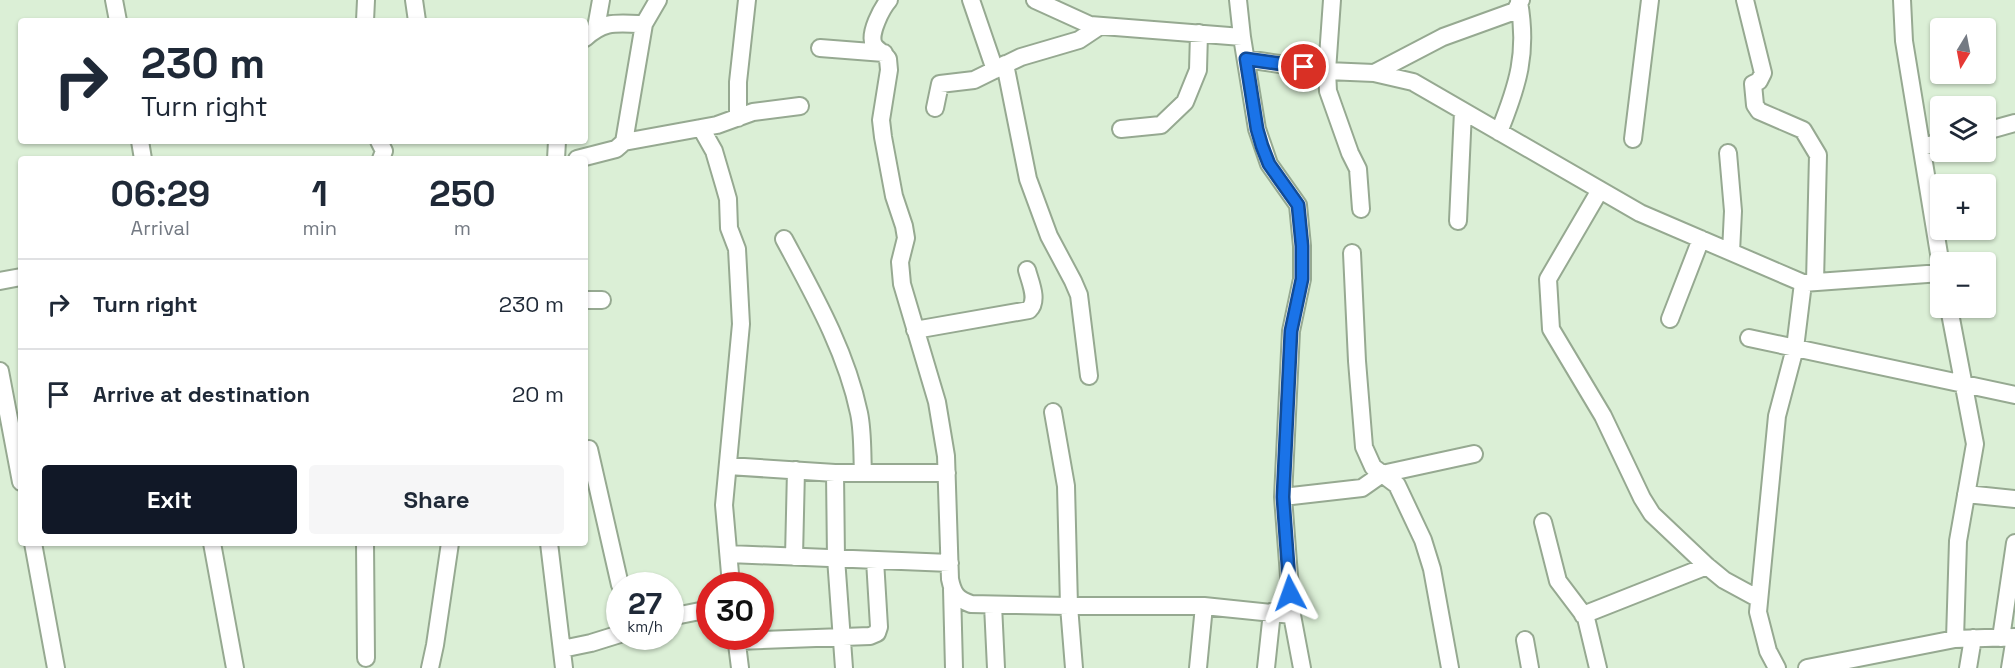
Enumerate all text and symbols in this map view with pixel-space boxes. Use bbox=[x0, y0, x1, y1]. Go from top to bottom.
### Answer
north arrow bbox=[1930, 18, 1996, 84]
map controls bbox=[1930, 18, 1996, 318]
text: 230 m bbox=[141, 37, 265, 90]
pin bbox=[1278, 41, 1329, 92]
icon: right bbox=[42, 42, 120, 120]
icon: arrive bbox=[1287, 50, 1320, 83]
text: Turn right bbox=[141, 89, 268, 124]
button: layers bbox=[1930, 96, 1996, 162]
text: 06:29 bbox=[110, 171, 210, 217]
text: 1 bbox=[312, 171, 328, 217]
text: 250 bbox=[429, 171, 496, 217]
button: + bbox=[1930, 174, 1996, 240]
text: Arrival bbox=[131, 215, 190, 241]
text: min bbox=[303, 215, 337, 241]
text: m bbox=[454, 215, 471, 241]
button: − bbox=[1930, 252, 1996, 318]
icon: right bbox=[42, 288, 75, 321]
text: Turn right bbox=[93, 290, 198, 318]
text: 230 m bbox=[499, 290, 564, 318]
icon: arrive bbox=[42, 378, 75, 411]
text: Arrive at destination bbox=[93, 380, 310, 408]
text: 20 m bbox=[512, 380, 564, 408]
button: Exit bbox=[42, 465, 297, 534]
button: Share bbox=[309, 465, 564, 534]
position arrow bbox=[1258, 561, 1322, 625]
speed limit sign: 30 bbox=[696, 572, 774, 650]
text: 27 bbox=[628, 584, 662, 623]
text: km/h bbox=[627, 617, 663, 636]

